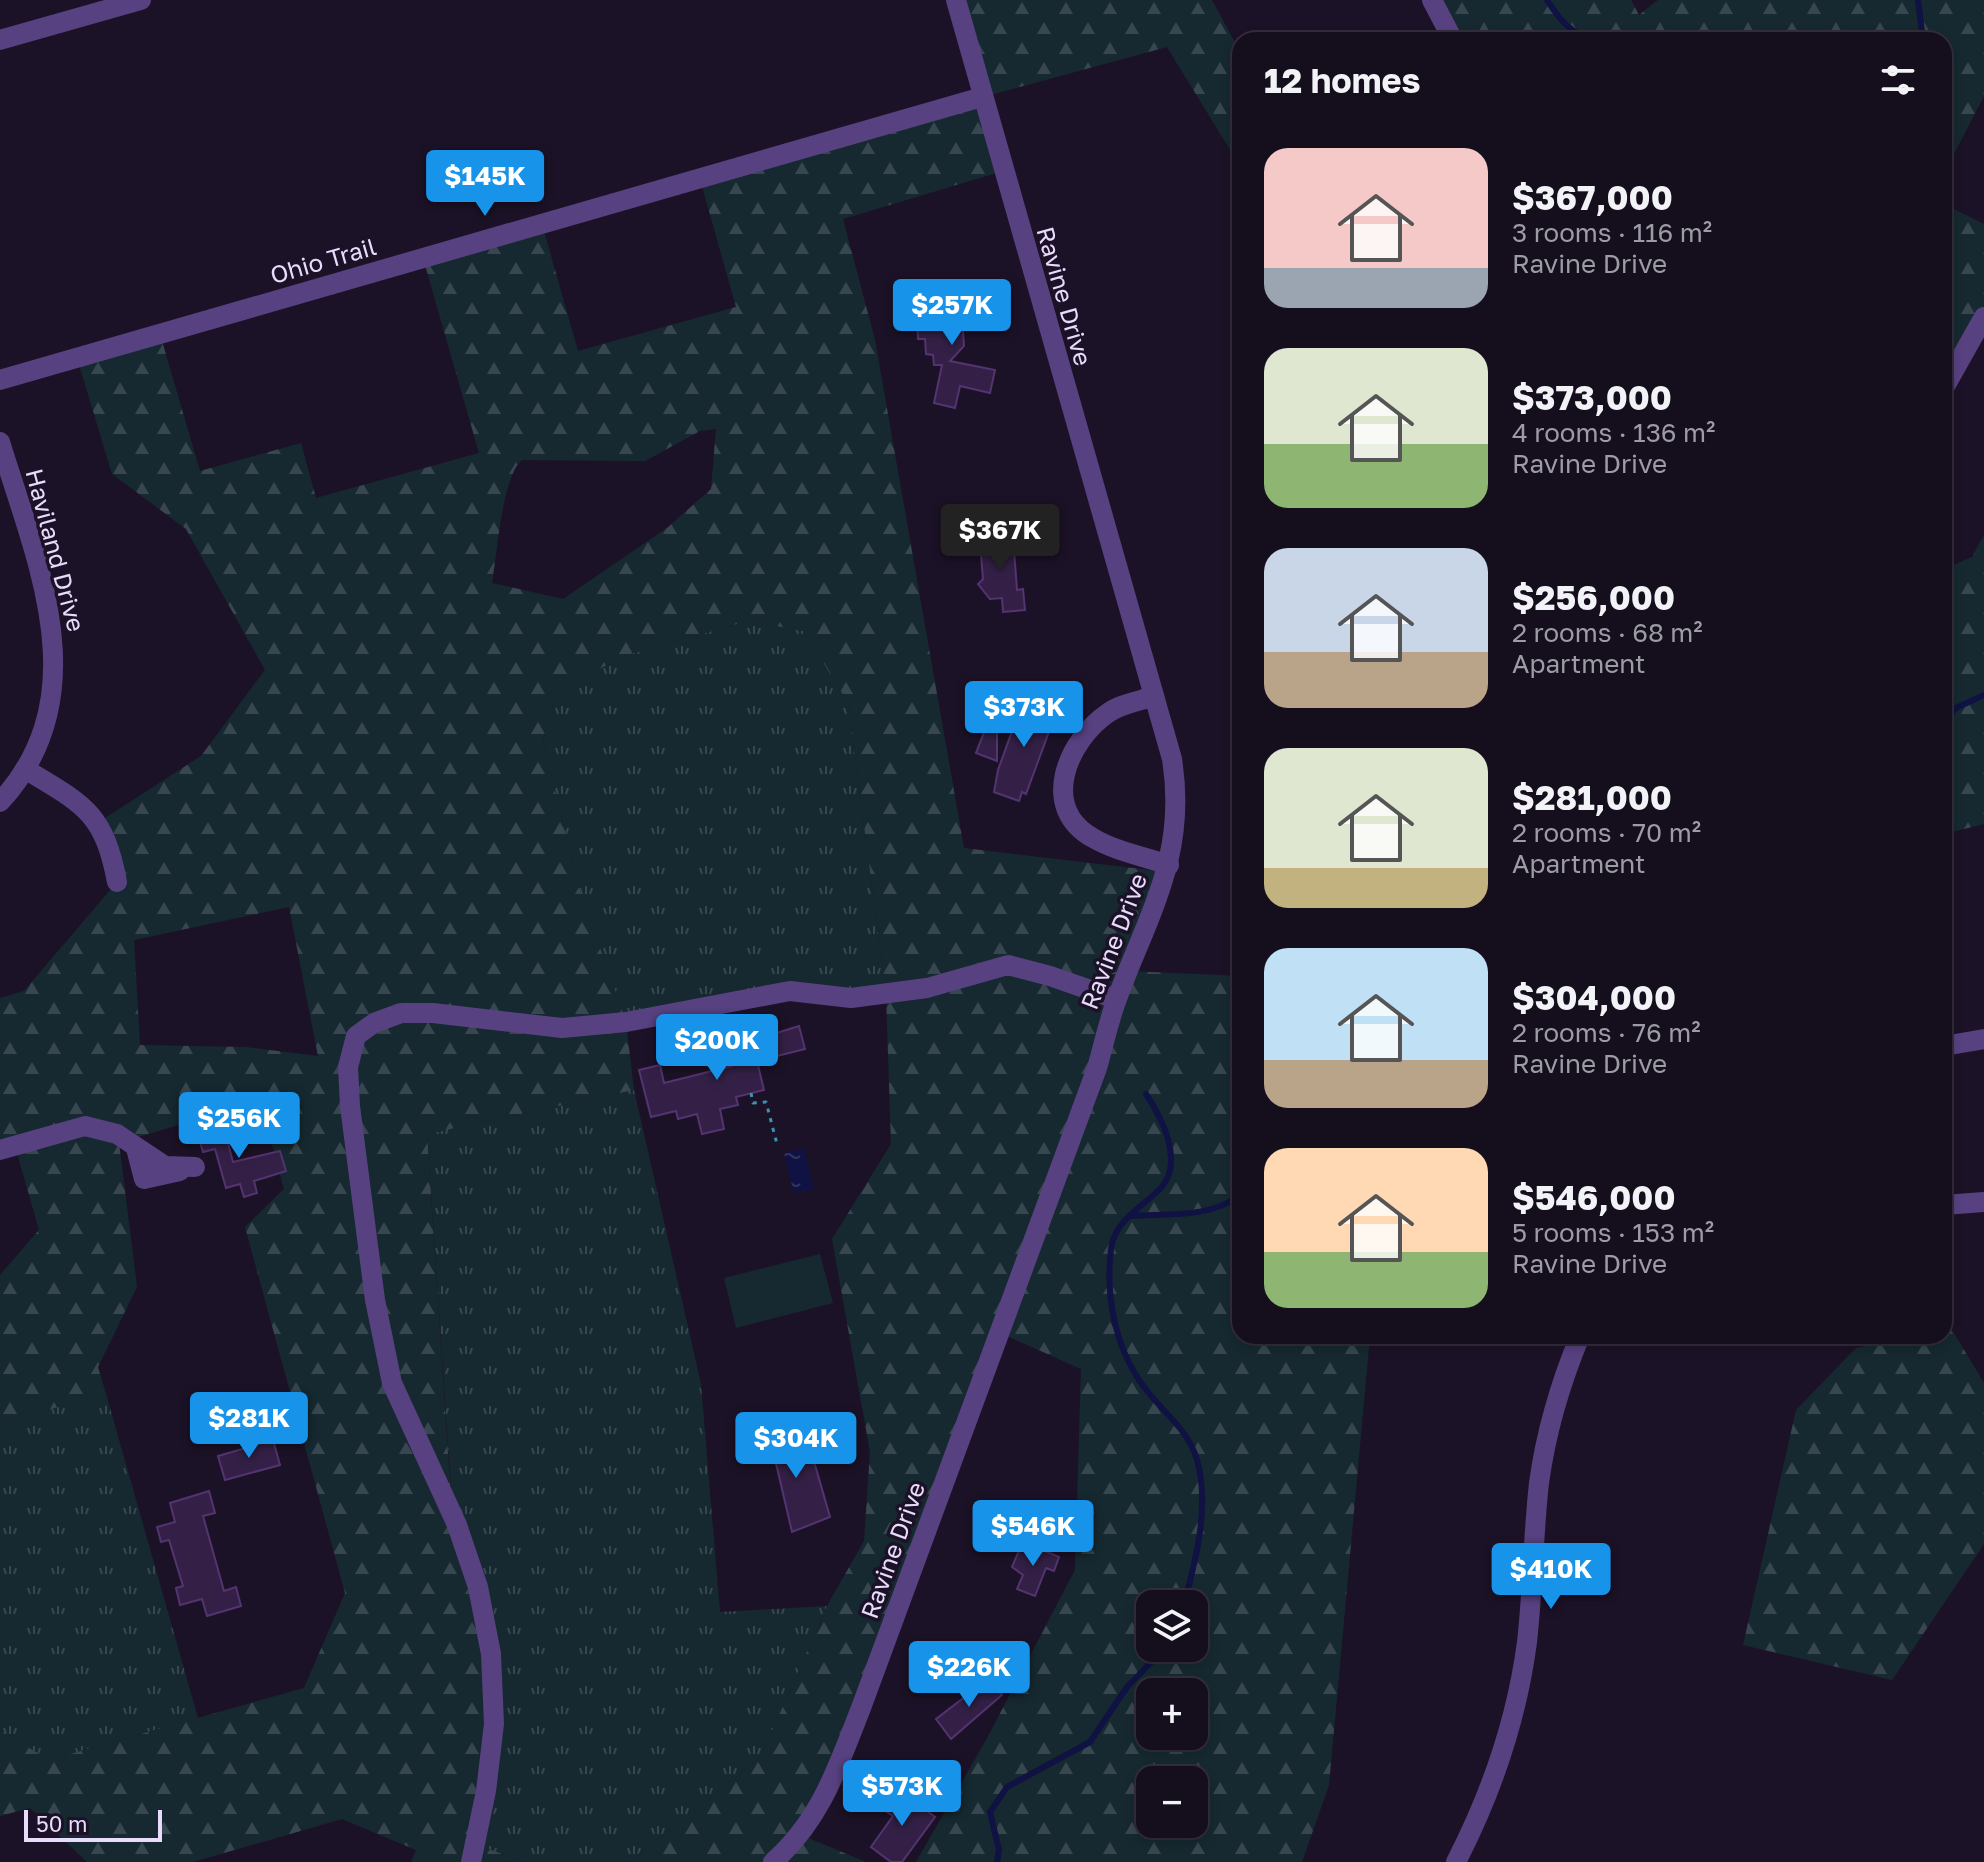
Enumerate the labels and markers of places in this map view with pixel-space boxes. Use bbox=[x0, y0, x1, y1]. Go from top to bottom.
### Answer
pin: $145K bbox=[429, 150, 541, 218]
pin: $257K bbox=[896, 279, 1008, 347]
pin: $367K bbox=[944, 504, 1056, 572]
pin: $373K bbox=[968, 681, 1080, 749]
pin: $200K bbox=[661, 1014, 773, 1082]
pin: $256K bbox=[183, 1092, 295, 1160]
pin: $281K bbox=[193, 1392, 305, 1460]
pin: $304K bbox=[740, 1412, 852, 1480]
pin: $546K bbox=[977, 1500, 1089, 1568]
pin: $410K bbox=[1495, 1543, 1607, 1611]
pin: $226K bbox=[913, 1641, 1025, 1709]
pin: $573K bbox=[846, 1760, 958, 1828]

